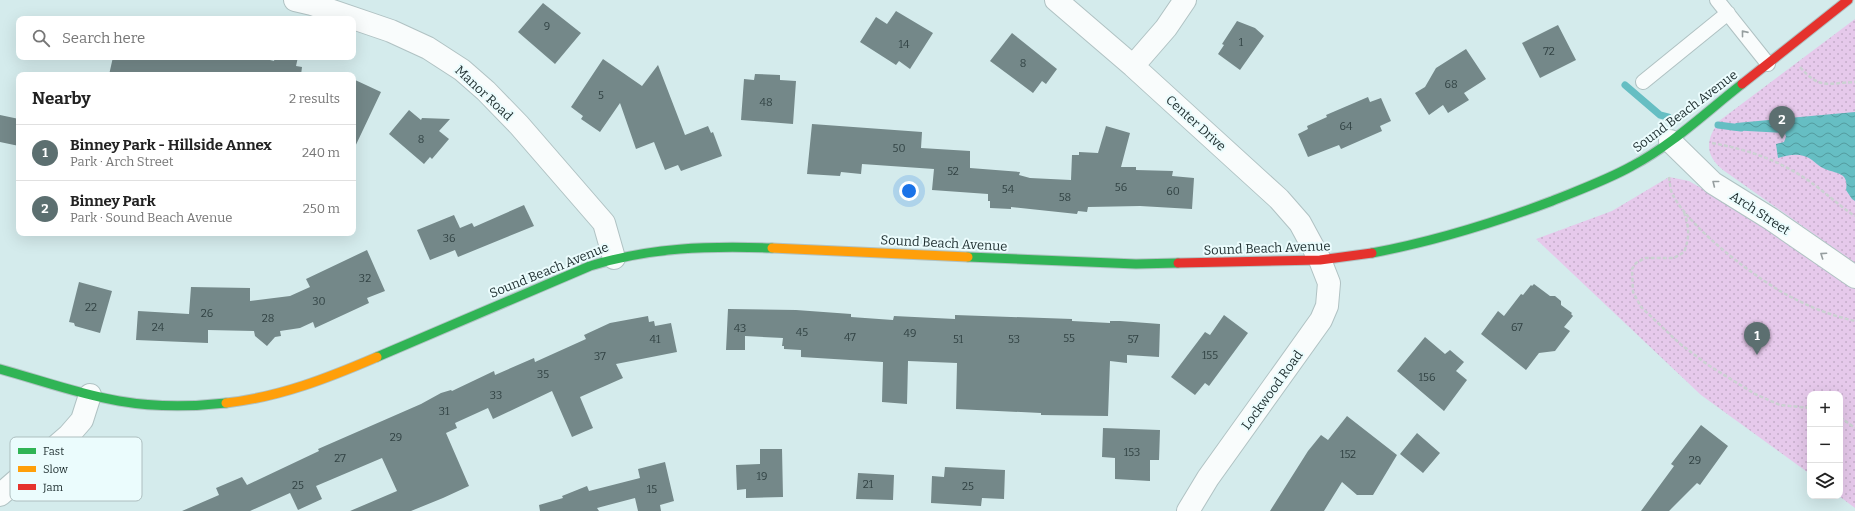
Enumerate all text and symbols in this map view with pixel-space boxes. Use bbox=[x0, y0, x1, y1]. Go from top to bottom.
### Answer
search box bbox=[16, 16, 356, 60]
house number: 9 bbox=[544, 20, 550, 33]
icon: search bbox=[30, 27, 52, 49]
text: Search here bbox=[62, 29, 145, 47]
one-way arrow bbox=[1741, 31, 1748, 38]
house number: 1 bbox=[1239, 36, 1244, 49]
house number: 14 bbox=[899, 38, 910, 51]
house number: 72 bbox=[1543, 45, 1555, 58]
house number: 8 bbox=[1020, 57, 1026, 70]
street label: Manor Road bbox=[452, 63, 516, 124]
street label: Sound Beach Avenue bbox=[1630, 67, 1740, 155]
house number: 68 bbox=[1444, 78, 1458, 91]
text: Nearby bbox=[32, 88, 91, 109]
house number: 5 bbox=[598, 89, 604, 102]
text: 2 results bbox=[289, 91, 340, 106]
street label: Center Drive bbox=[1163, 92, 1229, 154]
house number: 48 bbox=[759, 96, 773, 109]
pin: 2 bbox=[1769, 106, 1795, 139]
house number: 64 bbox=[1340, 120, 1353, 133]
house number: 8 bbox=[418, 133, 424, 146]
text: Binney Park - Hillside Annex bbox=[70, 136, 272, 154]
house number: 50 bbox=[893, 142, 905, 155]
text: 1 bbox=[42, 145, 48, 160]
text: 240 m bbox=[302, 145, 340, 160]
text: Park · Arch Street bbox=[70, 154, 174, 169]
house number: 52 bbox=[947, 165, 959, 178]
your location bbox=[899, 181, 919, 201]
house number: 56 bbox=[1115, 181, 1127, 194]
one-way arrow bbox=[1712, 181, 1719, 188]
house number: 54 bbox=[1002, 183, 1015, 196]
house number: 60 bbox=[1166, 185, 1180, 198]
street label: Arch Street bbox=[1727, 188, 1793, 238]
house number: 58 bbox=[1059, 191, 1071, 204]
text: Binney Park bbox=[70, 192, 156, 210]
text: 2 bbox=[41, 201, 49, 216]
text: 250 m bbox=[303, 201, 340, 216]
text: Park · Sound Beach Avenue bbox=[70, 210, 232, 225]
house number: 36 bbox=[443, 232, 455, 245]
street label: Sound Beach Avenue bbox=[880, 232, 1008, 254]
street label: Sound Beach Avenue bbox=[1203, 238, 1331, 258]
street label: Sound Beach Avenue bbox=[487, 239, 611, 301]
one-way arrow bbox=[1820, 252, 1827, 260]
house number: 32 bbox=[359, 272, 371, 285]
house number: 30 bbox=[312, 295, 326, 308]
house number: 22 bbox=[85, 301, 97, 314]
house number: 26 bbox=[201, 307, 213, 320]
house number: 28 bbox=[262, 312, 274, 325]
house number: 24 bbox=[152, 321, 165, 334]
house number: 67 bbox=[1511, 321, 1523, 334]
house number: 43 bbox=[734, 322, 746, 335]
pin: 1 bbox=[1744, 322, 1770, 355]
house number: 45 bbox=[796, 326, 808, 339]
house number: 49 bbox=[904, 327, 916, 340]
house number: 47 bbox=[844, 331, 856, 344]
house number: 55 bbox=[1063, 332, 1075, 345]
house number: 41 bbox=[650, 333, 661, 346]
house number: 51 bbox=[953, 333, 964, 346]
house number: 53 bbox=[1008, 333, 1020, 346]
house number: 57 bbox=[1127, 333, 1139, 346]
street label: Lockwood Road bbox=[1238, 347, 1306, 432]
house number: 155 bbox=[1202, 349, 1218, 362]
house number: 37 bbox=[594, 350, 606, 363]
house number: 35 bbox=[537, 368, 549, 381]
house number: 156 bbox=[1419, 371, 1435, 384]
house number: 33 bbox=[490, 389, 502, 402]
map controls bbox=[1807, 391, 1843, 499]
button: + bbox=[1807, 391, 1843, 427]
house number: 31 bbox=[439, 405, 450, 418]
button: − bbox=[1807, 427, 1843, 463]
house number: 29 bbox=[390, 431, 402, 444]
legend bbox=[10, 437, 142, 501]
text: Fast bbox=[43, 445, 64, 458]
house number: 153 bbox=[1124, 446, 1140, 459]
house number: 152 bbox=[1340, 448, 1356, 461]
house number: 27 bbox=[334, 452, 346, 465]
house number: 29 bbox=[1689, 454, 1701, 467]
text: Slow bbox=[43, 463, 68, 476]
button: layers bbox=[1807, 463, 1843, 499]
house number: 19 bbox=[757, 470, 767, 483]
house number: 21 bbox=[863, 478, 874, 491]
house number: 25 bbox=[292, 479, 304, 492]
house number: 25 bbox=[962, 480, 974, 493]
text: Jam bbox=[42, 481, 63, 494]
house number: 15 bbox=[647, 483, 657, 496]

